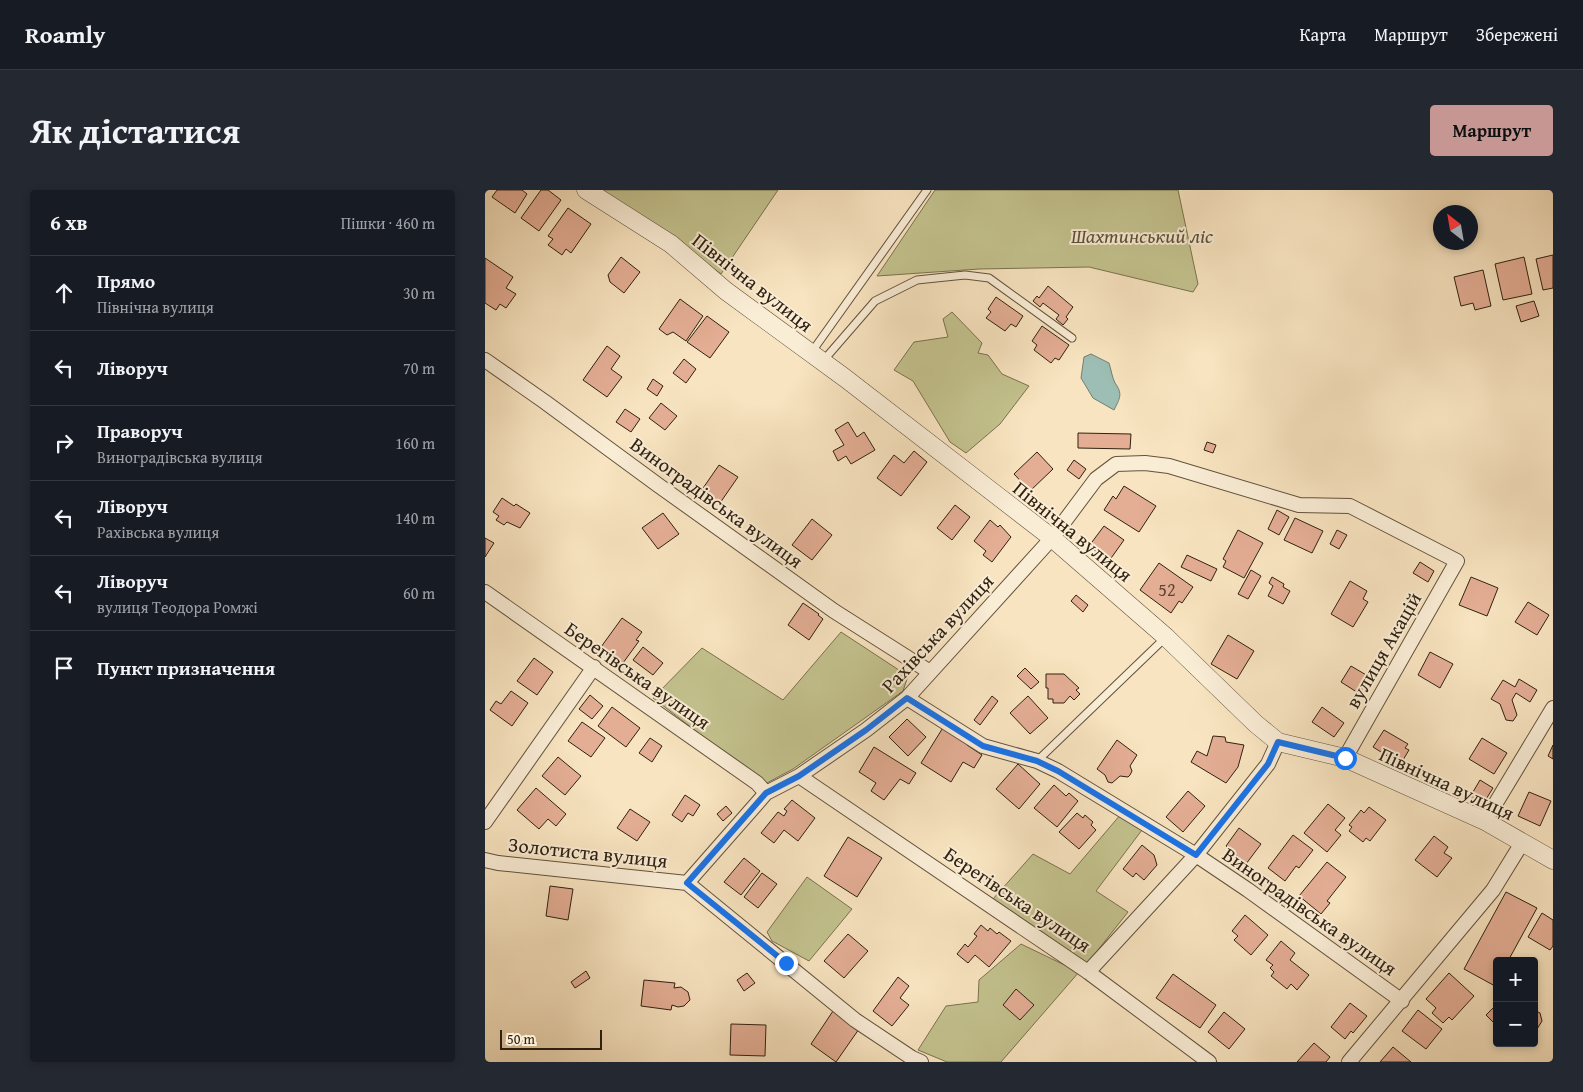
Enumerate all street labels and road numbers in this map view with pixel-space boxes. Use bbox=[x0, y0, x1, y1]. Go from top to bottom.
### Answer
street label: Північна вулиця bbox=[687, 226, 819, 338]
street label: Виноградівська вулиця bbox=[625, 429, 809, 575]
street label: Північна вулиця bbox=[1007, 474, 1139, 588]
street label: Рахівська вулиця bbox=[874, 567, 1000, 699]
street label: вулиця Акацій bbox=[1338, 586, 1428, 713]
street label: Берегівська вулиця bbox=[559, 614, 717, 736]
street label: Північна вулиця bbox=[1375, 739, 1519, 827]
street label: Золотиста вулиця bbox=[507, 829, 669, 875]
street label: Берегівська вулиця bbox=[939, 839, 1097, 959]
street label: Виноградівська вулиця bbox=[1217, 840, 1403, 982]

